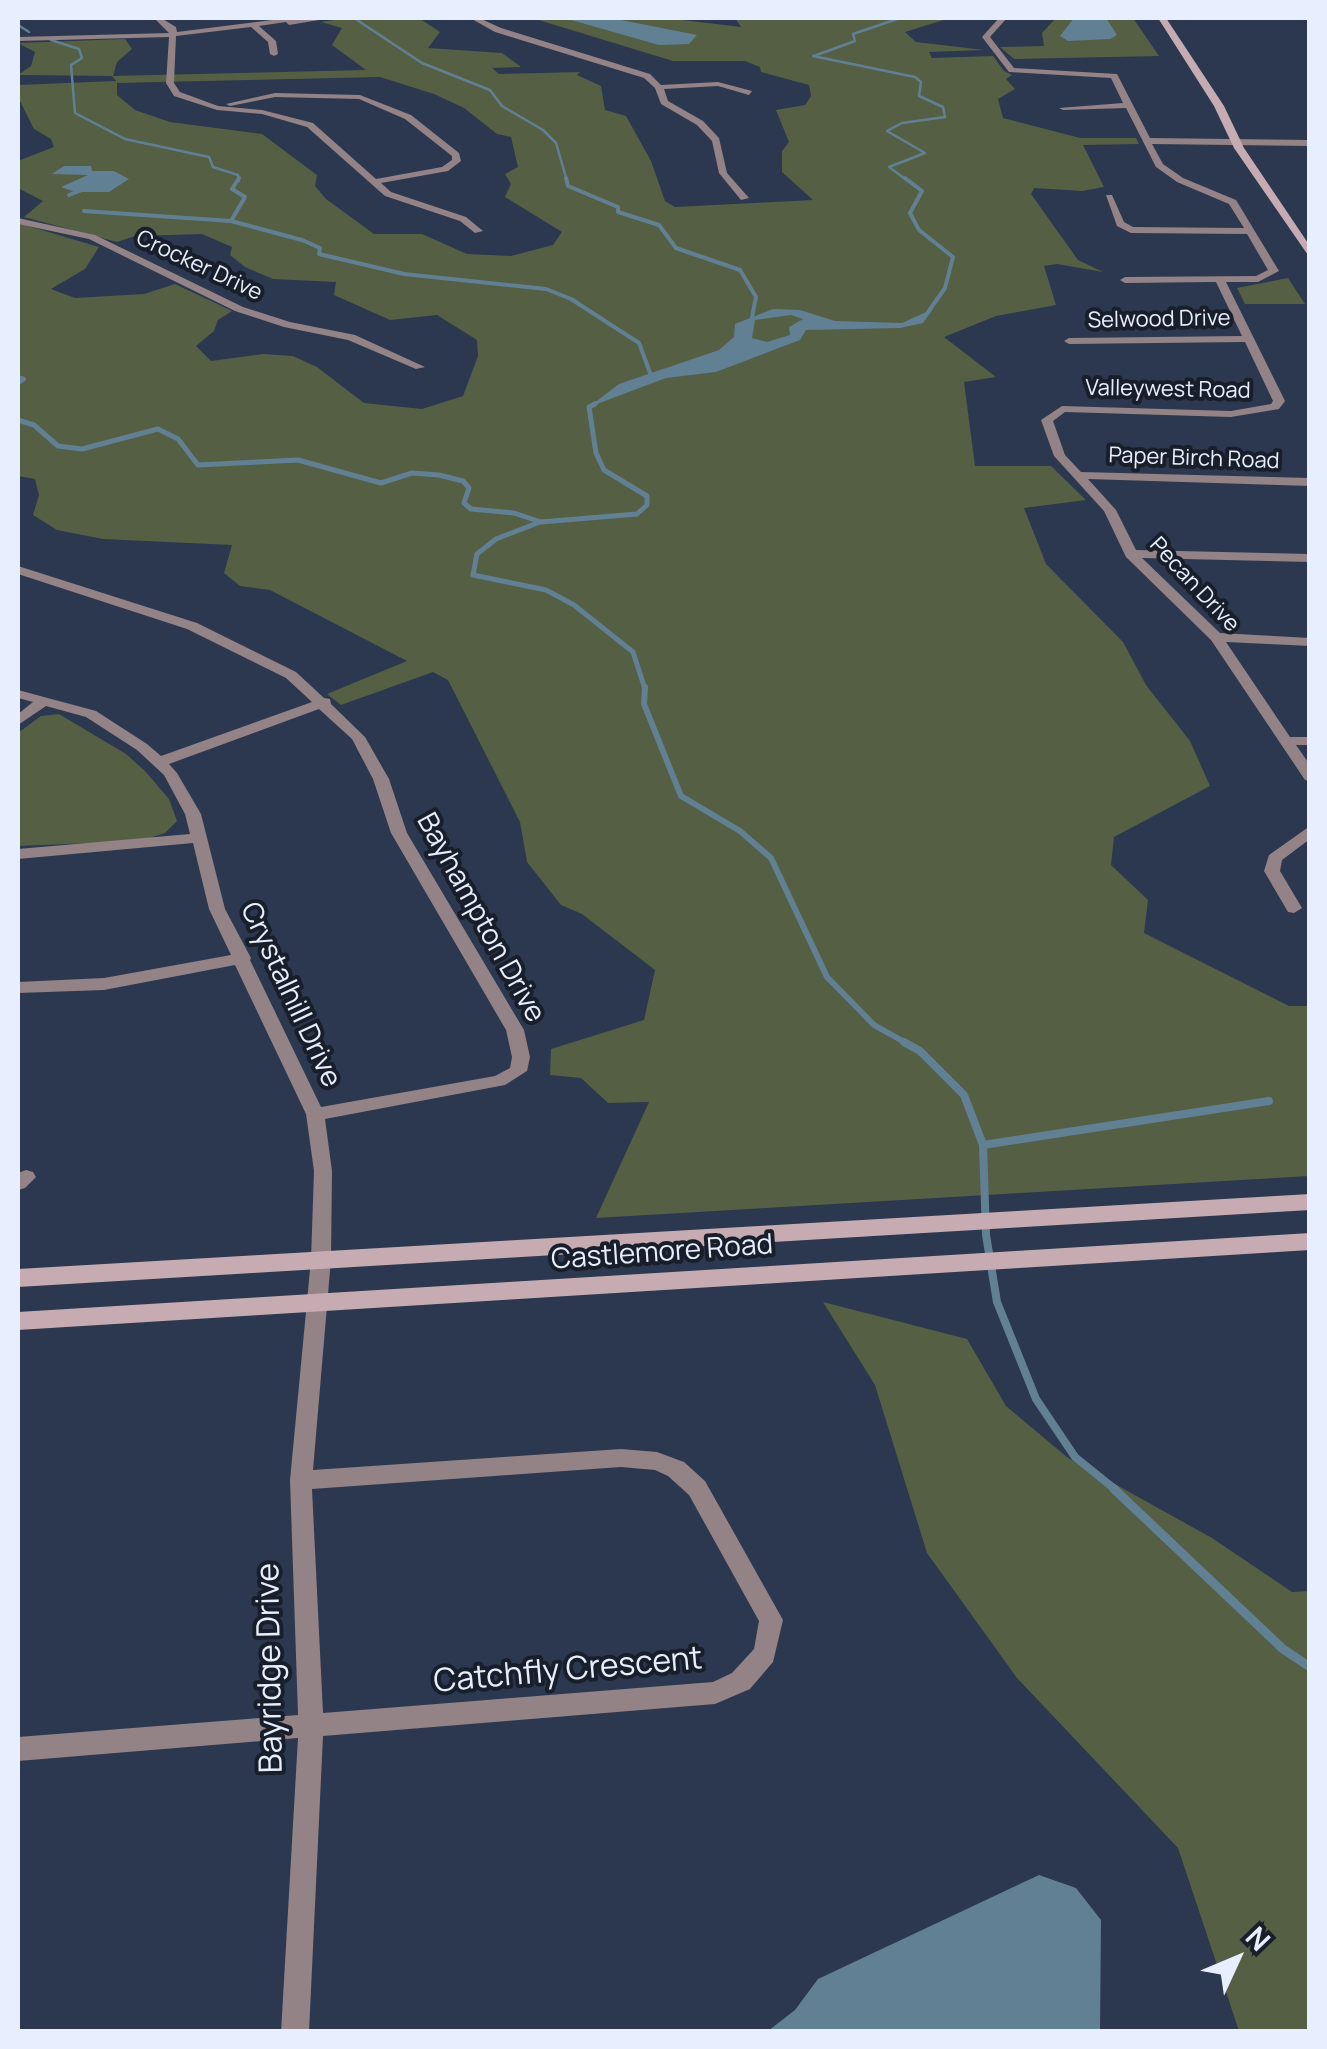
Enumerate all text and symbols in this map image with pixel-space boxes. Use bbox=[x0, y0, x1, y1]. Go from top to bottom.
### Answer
street label: Crocker Drive bbox=[132, 225, 266, 307]
street label: Selwood Drive bbox=[1087, 306, 1231, 334]
street label: Valleywest Road bbox=[1085, 375, 1251, 405]
street label: Paper Birch Road bbox=[1108, 443, 1280, 475]
street label: Pecan Drive bbox=[1144, 532, 1244, 638]
street label: Bayhampton Drive bbox=[409, 807, 551, 1029]
street label: Crystalhill Drive bbox=[233, 897, 347, 1093]
street label: Castlemore Road bbox=[550, 1228, 774, 1278]
street label: Bayridge Drive bbox=[250, 1563, 292, 1773]
street label: Catchfly Crescent bbox=[432, 1640, 704, 1702]
north arrow bbox=[1187, 1909, 1287, 2009]
text: N bbox=[1238, 1918, 1279, 1959]

